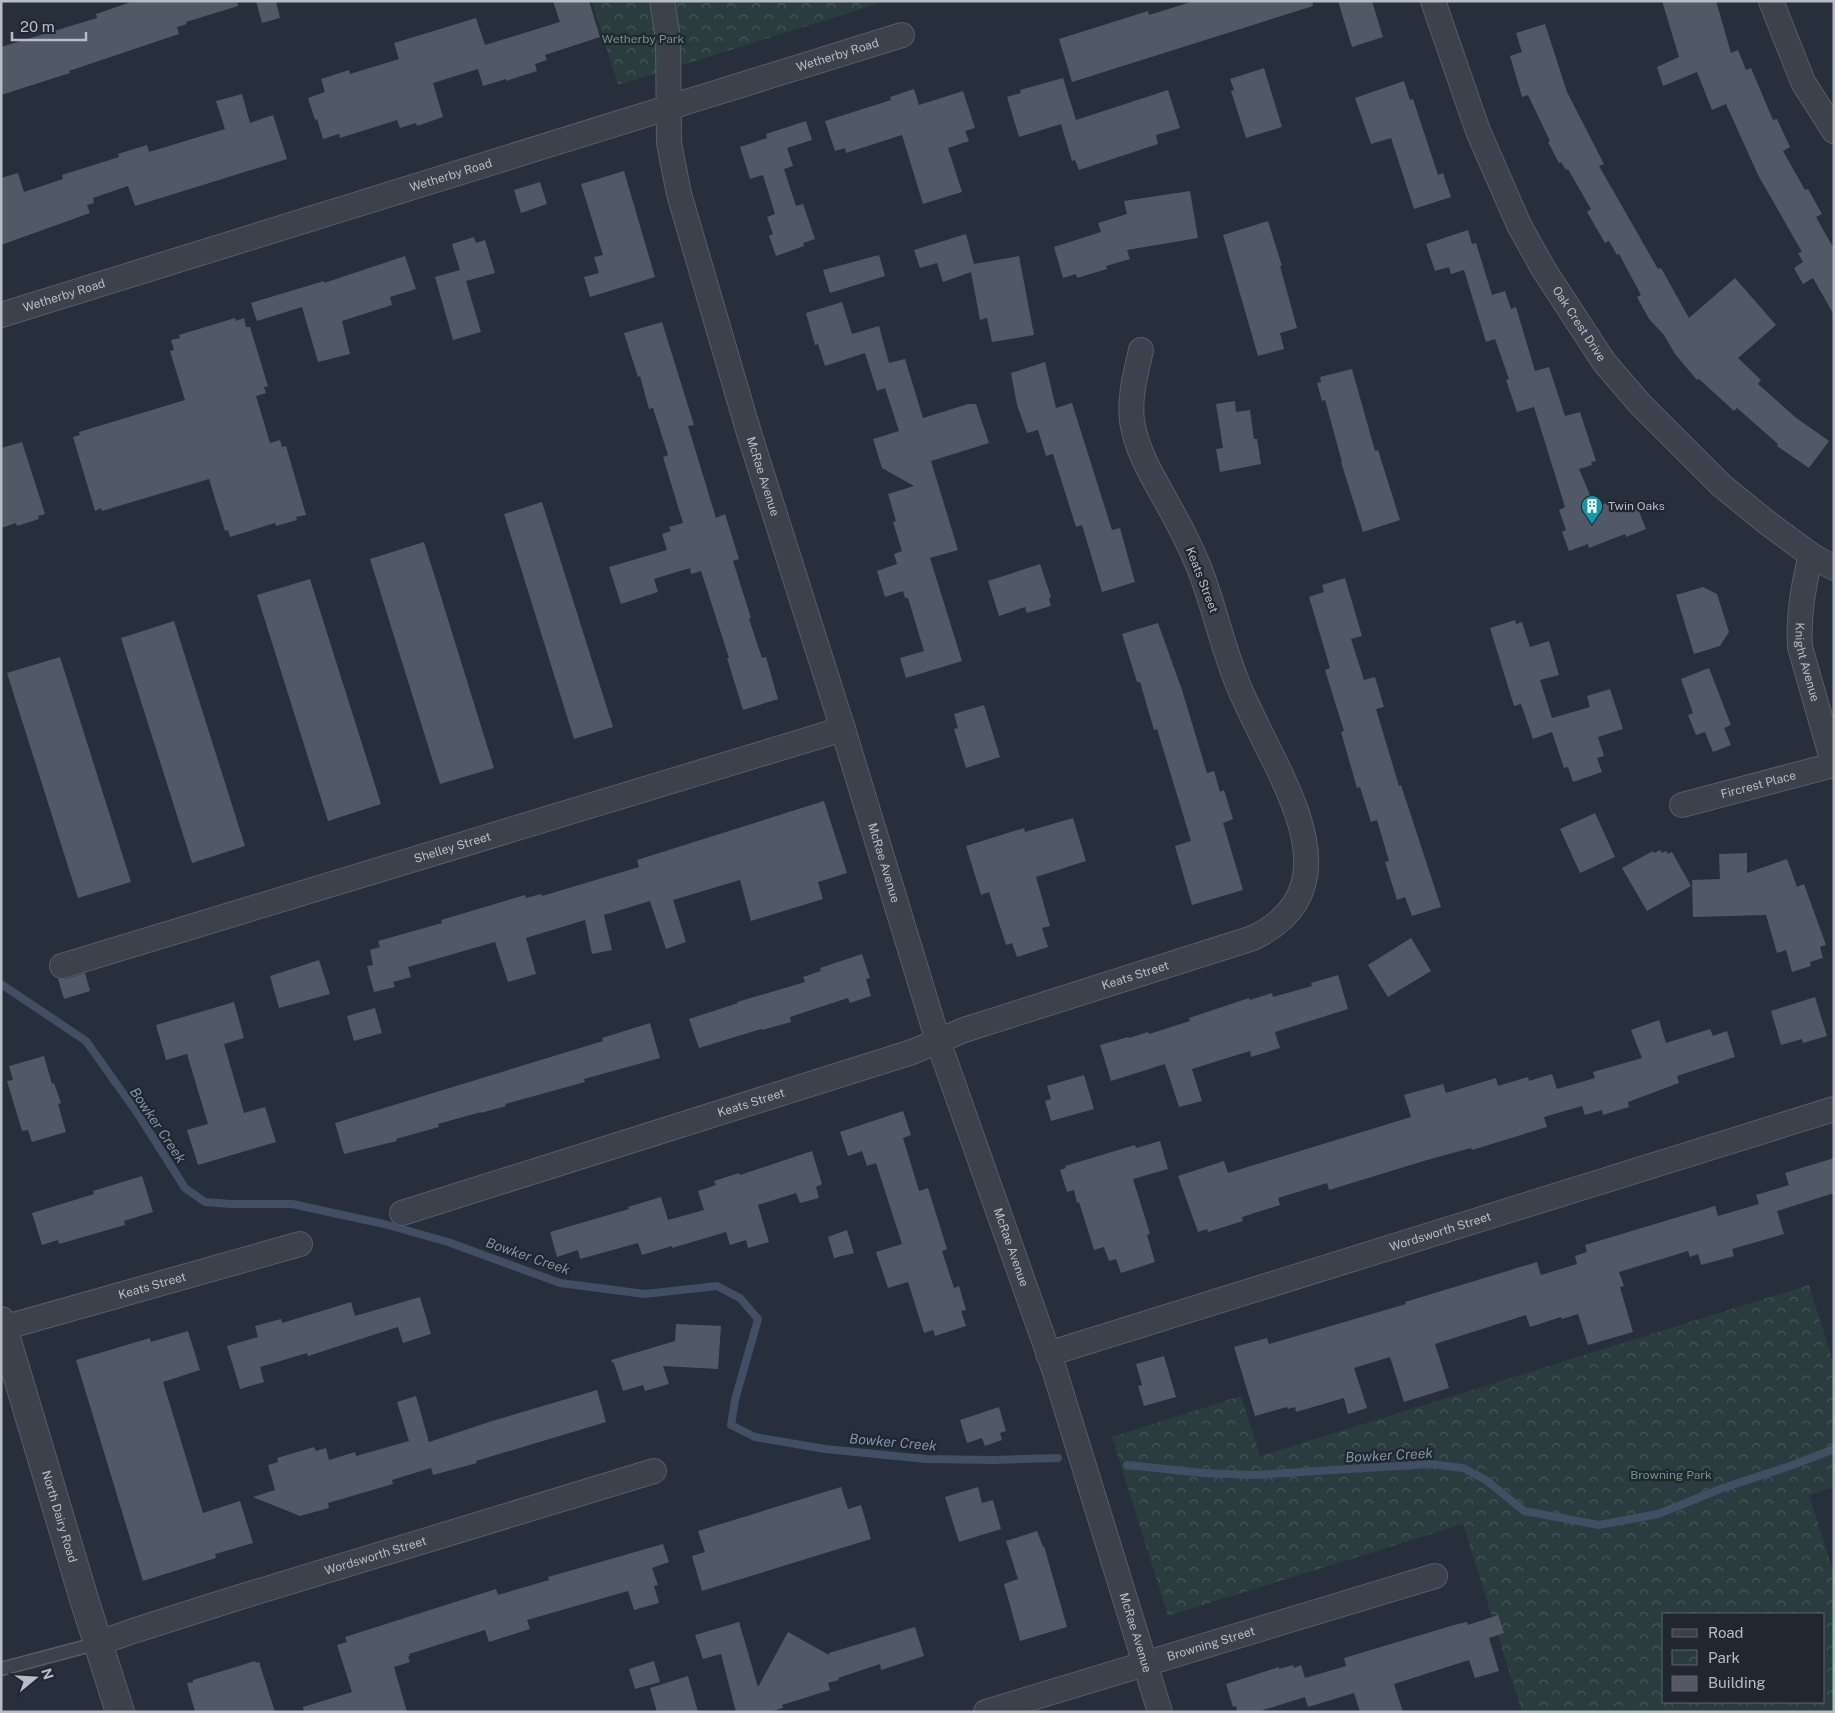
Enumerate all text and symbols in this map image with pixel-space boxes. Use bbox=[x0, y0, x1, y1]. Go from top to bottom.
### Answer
scale bar bbox=[12, 10, 86, 42]
text: 20 m bbox=[20, 18, 55, 35]
park label: Wetherby Park bbox=[602, 32, 684, 46]
street label: Wetherby Road bbox=[795, 36, 880, 74]
street label: Wetherby Road bbox=[408, 156, 494, 195]
street label: Wetherby Road bbox=[21, 276, 107, 315]
street label: Oak Crest Drive bbox=[1550, 284, 1609, 364]
street label: McRae Avenue bbox=[744, 435, 782, 518]
building icon: Twin Oaks bbox=[1580, 494, 1604, 525]
place label: Twin Oaks bbox=[1608, 499, 1665, 513]
street label: Keats Street bbox=[1183, 545, 1221, 615]
street label: Knight Avenue bbox=[1793, 622, 1822, 703]
street label: Fircrest Place bbox=[1719, 768, 1798, 801]
street label: McRae Avenue bbox=[865, 821, 903, 905]
street label: Shelley Street bbox=[412, 829, 493, 866]
street label: Keats Street bbox=[1100, 958, 1171, 993]
water label: Bowker Creek bbox=[127, 1084, 189, 1166]
street label: Keats Street bbox=[716, 1086, 787, 1120]
street label: McRae Avenue bbox=[991, 1206, 1031, 1289]
street label: Wordsworth Street bbox=[1388, 1209, 1493, 1254]
water label: Bowker Creek bbox=[484, 1234, 573, 1278]
street label: Keats Street bbox=[117, 1270, 188, 1302]
water label: Bowker Creek bbox=[849, 1430, 938, 1454]
water label: Bowker Creek bbox=[1345, 1445, 1434, 1465]
park label: Browning Park bbox=[1630, 1468, 1712, 1482]
street label: North Dairy Road bbox=[39, 1469, 80, 1564]
street label: Wordsworth Street bbox=[323, 1534, 428, 1578]
street label: McRae Avenue bbox=[1117, 1591, 1154, 1674]
legend bbox=[1662, 1613, 1825, 1703]
street label: Browning Street bbox=[1165, 1624, 1257, 1664]
text: Road bbox=[1708, 1624, 1744, 1641]
text: Park bbox=[1708, 1649, 1740, 1666]
north arrow bbox=[10, 1653, 60, 1703]
text: N bbox=[38, 1666, 57, 1682]
text: Building bbox=[1708, 1674, 1766, 1691]

